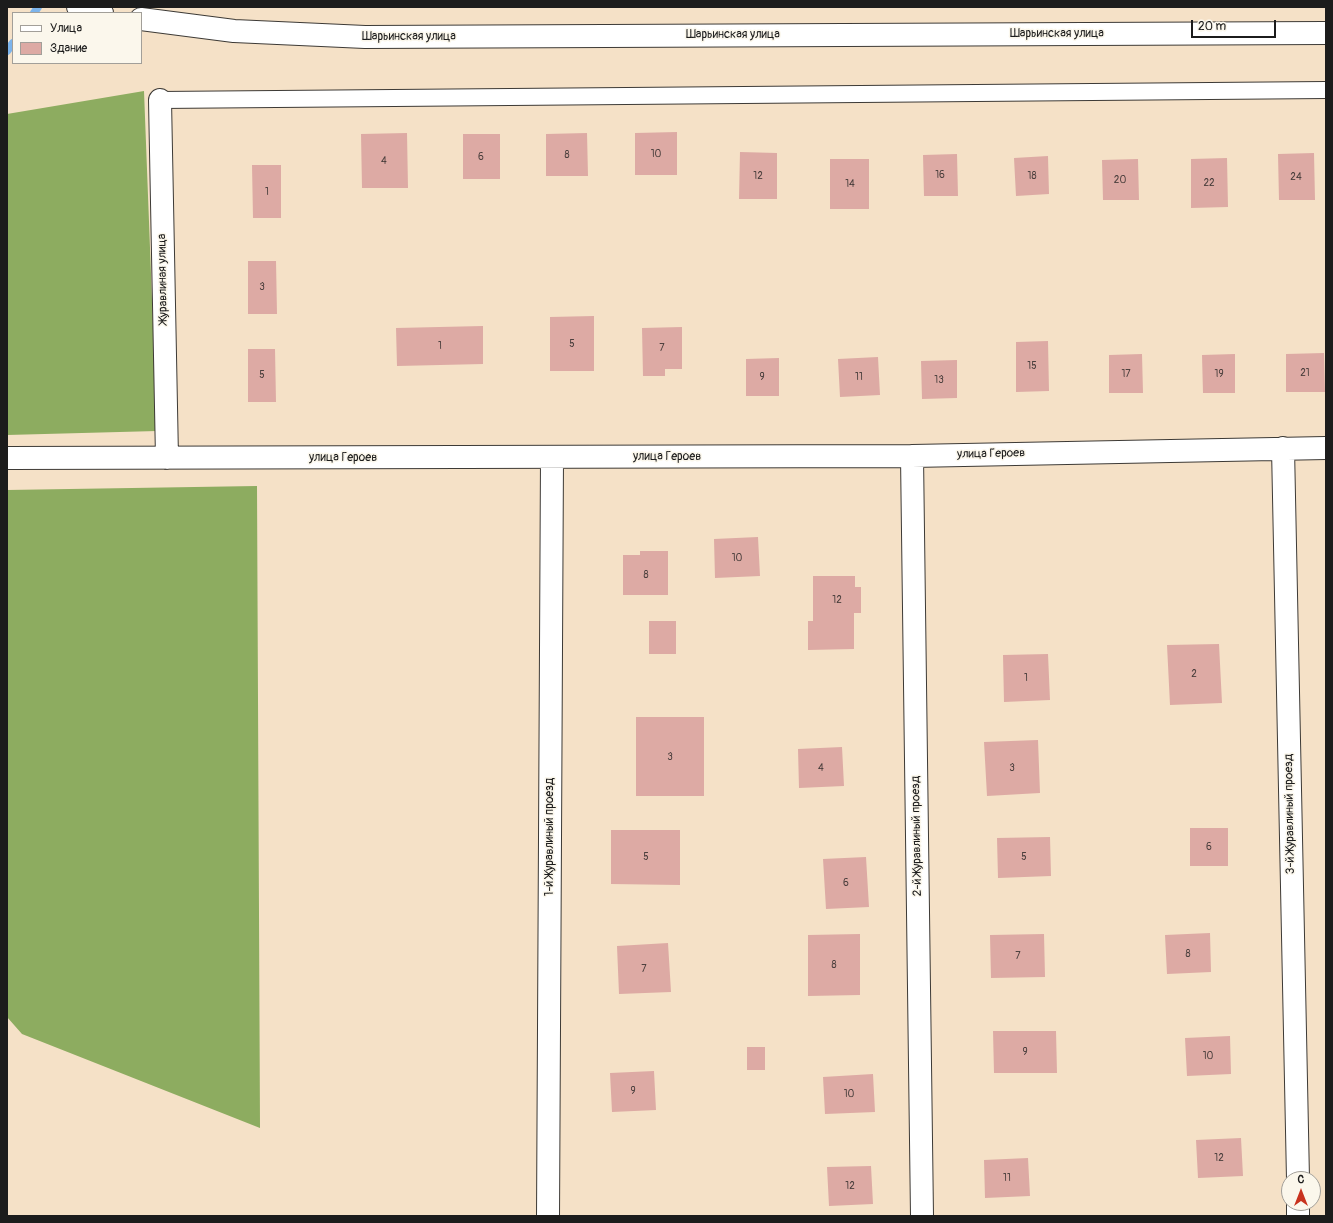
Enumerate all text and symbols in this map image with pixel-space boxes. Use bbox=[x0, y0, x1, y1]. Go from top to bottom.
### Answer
legend bbox=[12, 12, 142, 64]
scale bar bbox=[1193, 12, 1278, 38]
text: 20 m bbox=[1198, 19, 1226, 34]
text: Улица bbox=[50, 21, 82, 36]
street label: Шарьинская улица bbox=[1010, 27, 1104, 41]
street label: Шарьинская улица bbox=[686, 28, 780, 42]
street label: Шарьинская улица bbox=[362, 30, 456, 44]
text: Здание bbox=[50, 41, 87, 56]
house number: 10 bbox=[651, 148, 661, 160]
house number: 8 bbox=[564, 149, 570, 161]
house number: 6 bbox=[478, 151, 484, 163]
house number: 4 bbox=[381, 155, 387, 167]
house number: 16 bbox=[935, 169, 945, 181]
house number: 12 bbox=[753, 170, 763, 182]
house number: 18 bbox=[1028, 170, 1036, 182]
house number: 24 bbox=[1290, 171, 1302, 183]
house number: 20 bbox=[1114, 174, 1126, 186]
house number: 22 bbox=[1203, 177, 1215, 189]
house number: 14 bbox=[845, 178, 855, 190]
house number: 1 bbox=[265, 186, 269, 198]
street label: Журавлиная улица bbox=[155, 233, 171, 325]
house number: 3 bbox=[259, 281, 265, 293]
house number: 5 bbox=[569, 338, 575, 350]
house number: 1 bbox=[438, 340, 442, 352]
house number: 7 bbox=[659, 342, 665, 354]
house number: 15 bbox=[1027, 360, 1037, 372]
house number: 21 bbox=[1300, 367, 1310, 379]
house number: 17 bbox=[1121, 368, 1131, 380]
house number: 19 bbox=[1214, 368, 1224, 380]
house number: 5 bbox=[259, 369, 265, 381]
house number: 9 bbox=[759, 371, 765, 383]
house number: 11 bbox=[855, 371, 863, 383]
house number: 13 bbox=[934, 374, 944, 386]
street label: улица Героев bbox=[957, 446, 1025, 462]
street label: улица Героев bbox=[633, 450, 701, 464]
street label: улица Героев bbox=[309, 451, 377, 465]
house number: 10 bbox=[732, 552, 742, 564]
house number: 8 bbox=[643, 569, 649, 581]
house number: 12 bbox=[832, 594, 842, 606]
house number: 2 bbox=[1191, 668, 1197, 680]
house number: 1 bbox=[1024, 672, 1028, 684]
house number: 3 bbox=[667, 751, 673, 763]
street label: 3-й Журавлиный проезд bbox=[1282, 754, 1298, 874]
house number: 4 bbox=[818, 762, 824, 774]
house number: 3 bbox=[1009, 762, 1015, 774]
street label: 2-й Журавлиный проезд bbox=[909, 776, 925, 896]
street label: 1-й Журавлиный проезд bbox=[543, 778, 557, 896]
house number: 6 bbox=[1206, 841, 1212, 853]
house number: 5 bbox=[643, 851, 649, 863]
house number: 5 bbox=[1021, 851, 1027, 863]
house number: 6 bbox=[843, 877, 849, 889]
house number: 8 bbox=[1185, 948, 1191, 960]
house number: 7 bbox=[1015, 950, 1021, 962]
house number: 8 bbox=[831, 959, 837, 971]
house number: 7 bbox=[641, 963, 647, 975]
house number: 9 bbox=[1022, 1046, 1028, 1058]
house number: 10 bbox=[1203, 1050, 1213, 1062]
house number: 9 bbox=[630, 1085, 636, 1097]
house number: 10 bbox=[844, 1088, 854, 1100]
house number: 12 bbox=[1214, 1152, 1224, 1164]
north arrow bbox=[1281, 1171, 1321, 1211]
house number: 11 bbox=[1003, 1172, 1011, 1184]
text: С bbox=[1298, 1173, 1304, 1186]
house number: 12 bbox=[845, 1180, 855, 1192]

